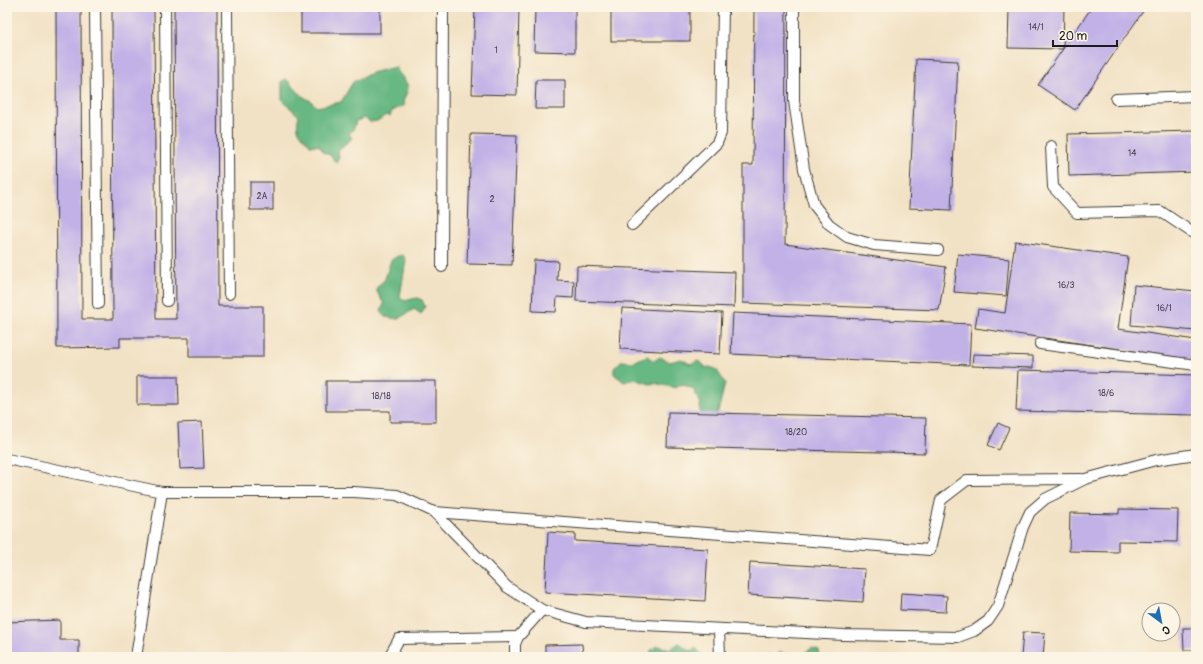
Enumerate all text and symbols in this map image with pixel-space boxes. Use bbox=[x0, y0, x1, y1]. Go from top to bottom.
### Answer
house number: 14/1 bbox=[1028, 22, 1044, 33]
scale bar bbox=[1053, 22, 1117, 48]
text: 20 m bbox=[1059, 29, 1088, 44]
house number: 1 bbox=[494, 45, 498, 56]
house number: 14 bbox=[1128, 148, 1137, 159]
house number: 2А bbox=[257, 191, 268, 202]
house number: 2 bbox=[489, 194, 495, 205]
house number: 16/3 bbox=[1057, 280, 1075, 291]
house number: 16/1 bbox=[1156, 303, 1172, 314]
house number: 18/6 bbox=[1098, 388, 1114, 399]
house number: 18/18 bbox=[371, 391, 391, 402]
house number: 18/20 bbox=[785, 427, 807, 438]
north arrow bbox=[1141, 602, 1181, 642]
text: С bbox=[1160, 623, 1172, 637]

